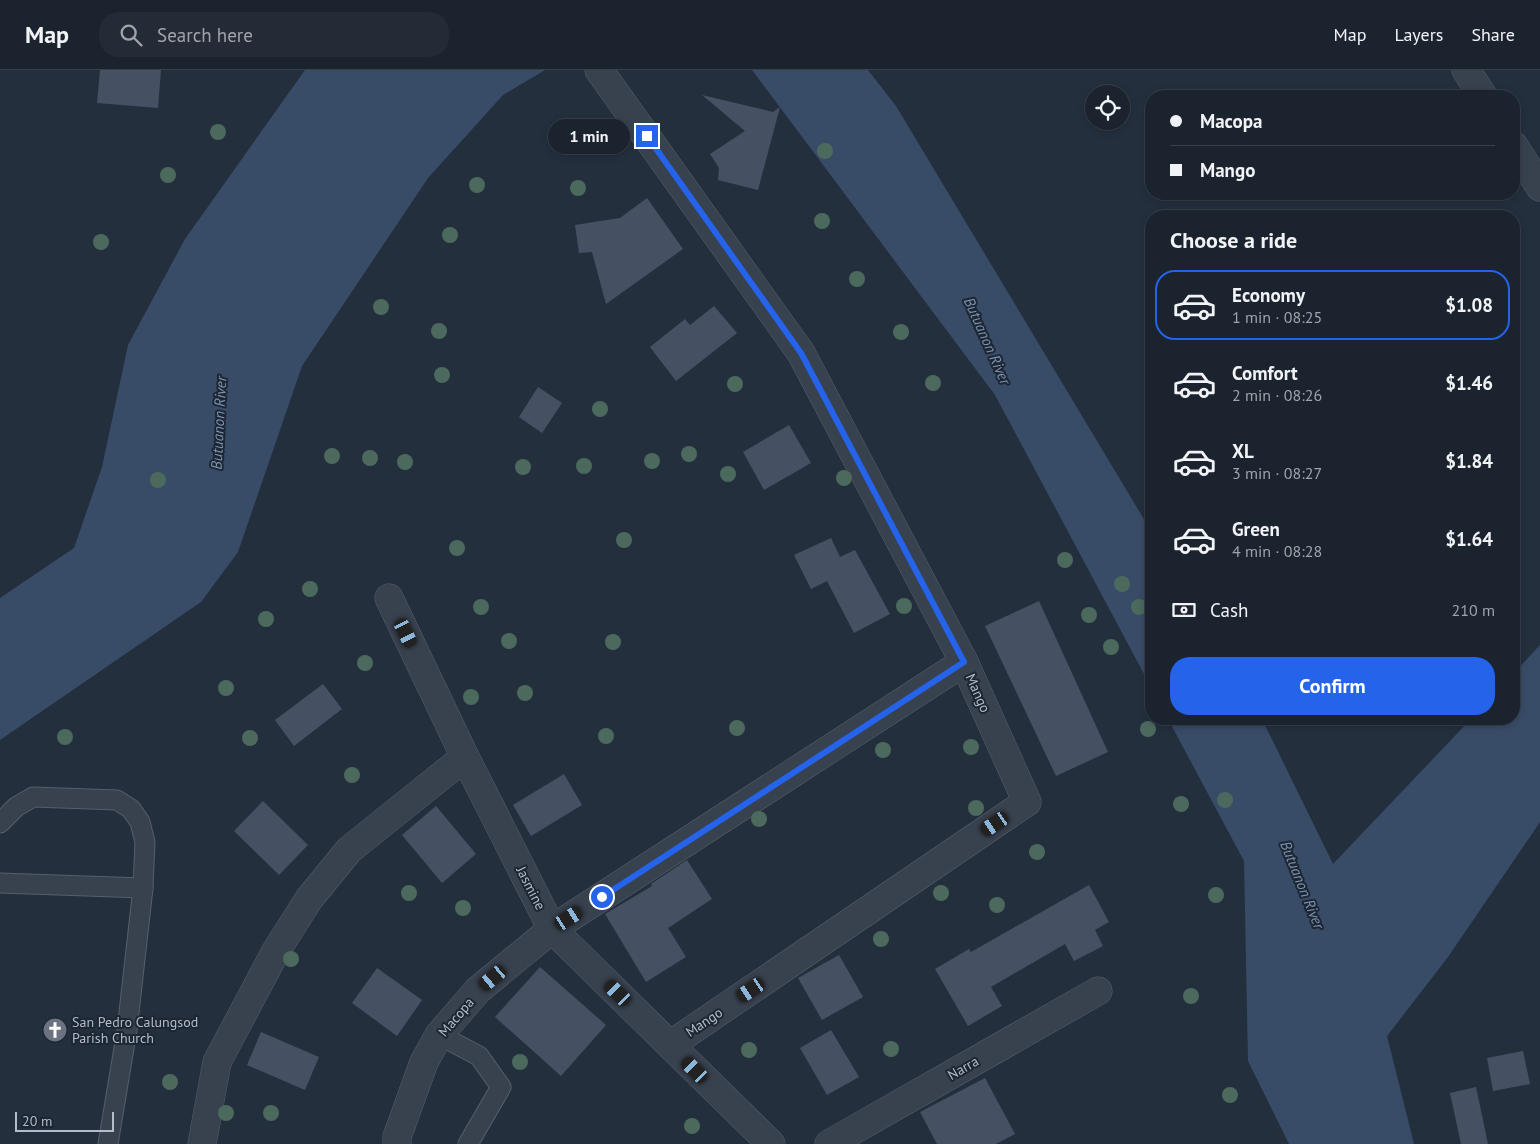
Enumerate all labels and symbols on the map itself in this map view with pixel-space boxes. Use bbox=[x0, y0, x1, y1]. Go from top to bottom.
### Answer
callout: 1 min bbox=[547, 118, 630, 154]
route end bbox=[636, 125, 658, 147]
water label: Butuanon River bbox=[960, 294, 1016, 388]
water label: Butuanon River bbox=[207, 375, 230, 470]
car bbox=[392, 616, 419, 650]
street label: Mango bbox=[962, 671, 994, 715]
car bbox=[978, 809, 1011, 839]
water label: Butuanon River bbox=[1276, 838, 1329, 933]
street label: Jasmine bbox=[512, 862, 550, 913]
route start bbox=[591, 886, 613, 908]
car bbox=[552, 904, 585, 932]
car bbox=[476, 963, 509, 993]
car bbox=[734, 975, 767, 1005]
car bbox=[601, 977, 634, 1009]
street label: Macopa bbox=[434, 994, 478, 1040]
street label: Mango bbox=[682, 1003, 726, 1041]
place label: San Pedro Calungsod Parish Church bbox=[72, 1013, 198, 1047]
church icon: San Pedro Calungsod Parish Church bbox=[42, 1017, 68, 1043]
street label: Narra bbox=[944, 1052, 982, 1084]
car bbox=[679, 1054, 710, 1086]
scale bar bbox=[15, 1109, 114, 1132]

